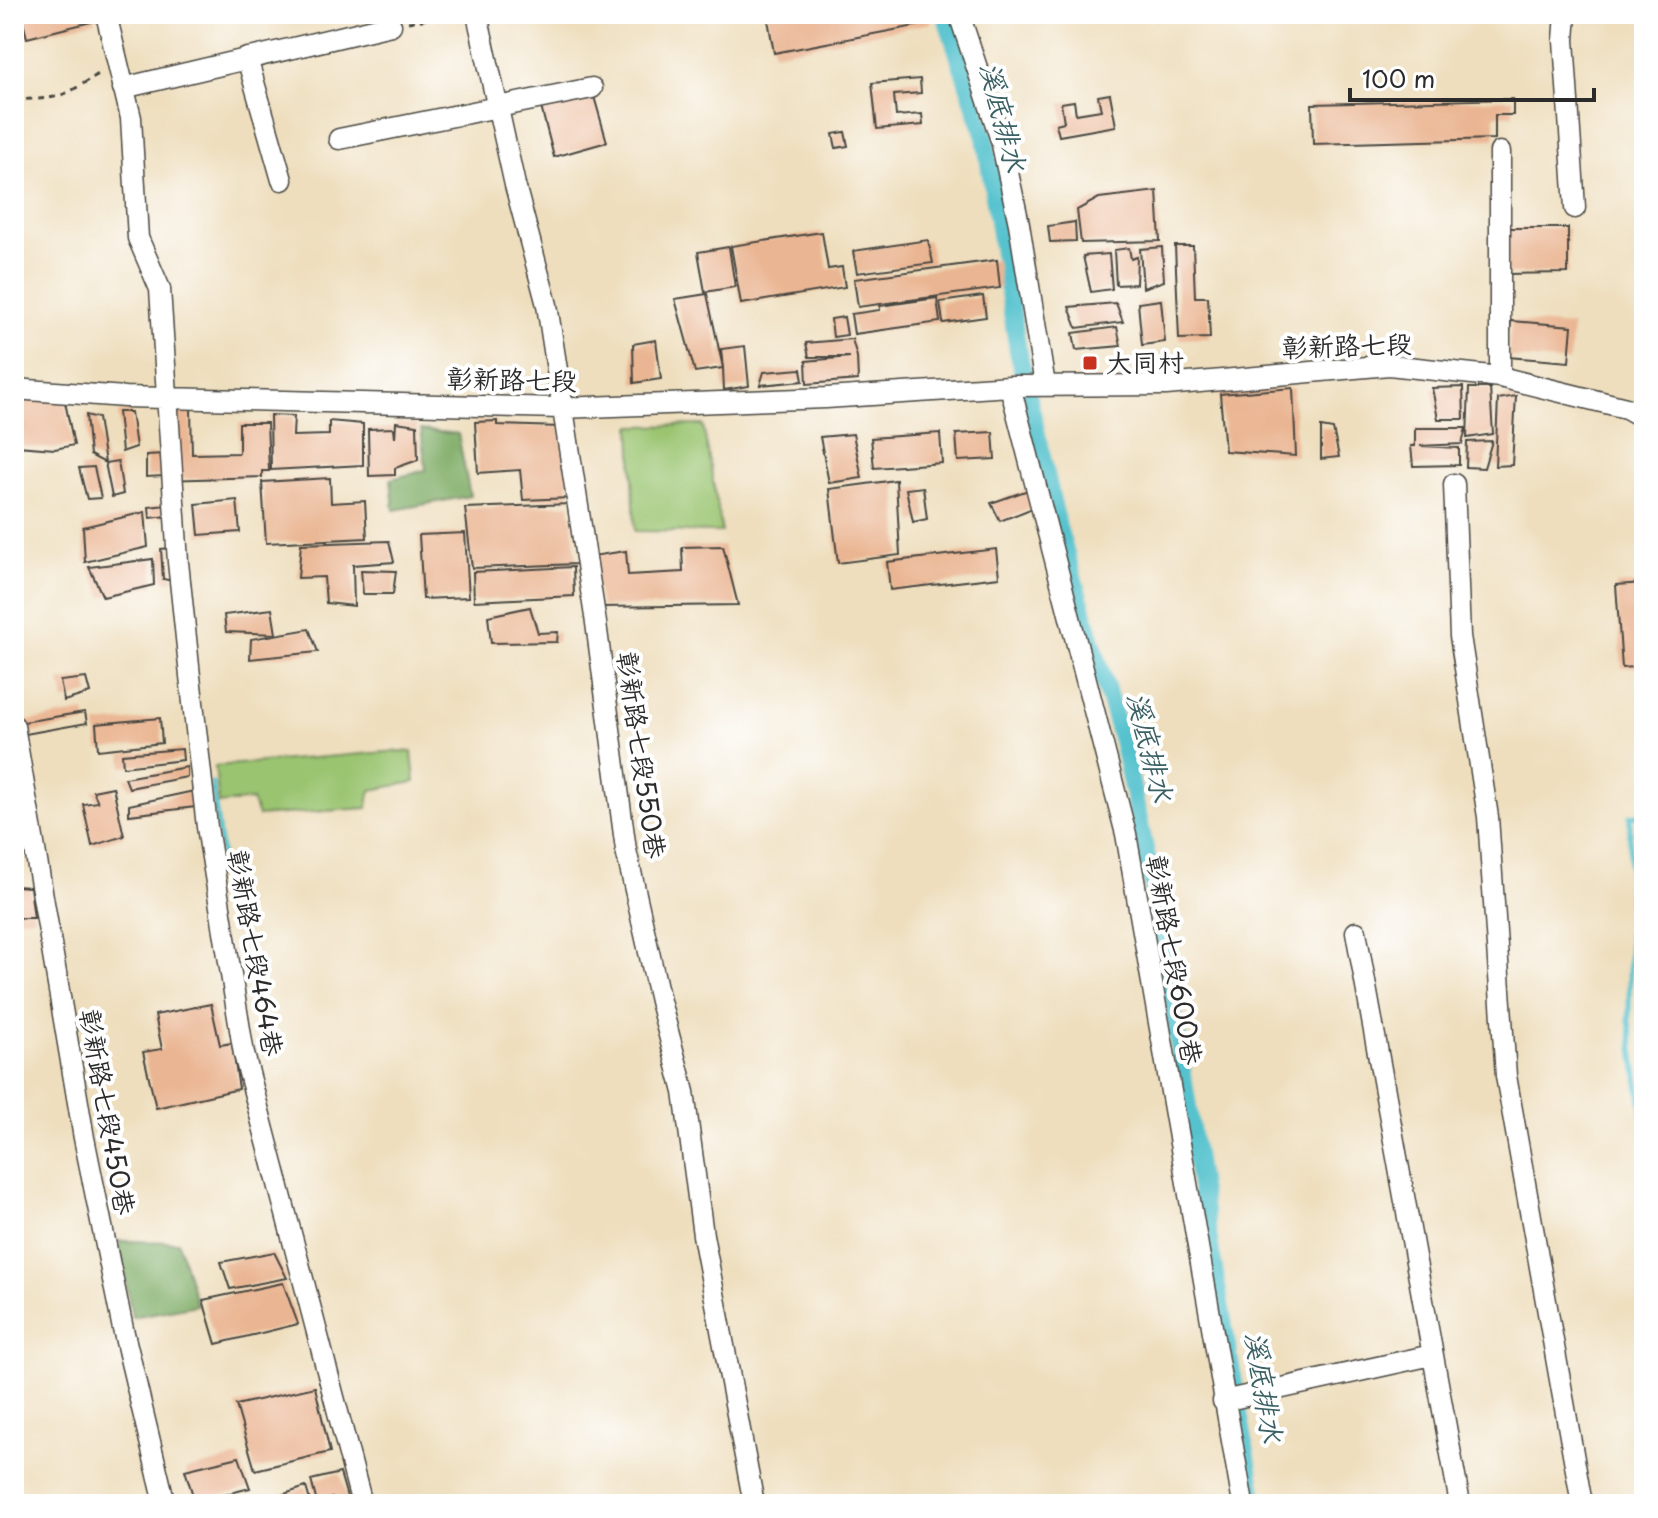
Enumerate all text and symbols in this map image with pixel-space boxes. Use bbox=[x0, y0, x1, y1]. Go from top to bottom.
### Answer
scale bar bbox=[1350, 52, 1594, 102]
water label: 溪底排水 bbox=[970, 57, 1039, 177]
text: 100 m bbox=[1362, 60, 1435, 96]
street label: 彰新路七段 bbox=[1281, 323, 1413, 366]
place label: 大同村 bbox=[1106, 342, 1184, 381]
marker: 大同村 bbox=[1081, 354, 1099, 372]
street label: 彰新路七段 bbox=[447, 358, 577, 399]
street label: 彰新路七段550巷 bbox=[609, 649, 676, 861]
water label: 溪底排水 bbox=[1117, 687, 1186, 807]
street label: 彰新路七段464巷 bbox=[219, 847, 294, 1059]
street label: 彰新路七段600巷 bbox=[1138, 852, 1213, 1068]
street label: 彰新路七段450巷 bbox=[71, 1006, 146, 1218]
water label: 溪底排水 bbox=[1235, 1328, 1296, 1446]

